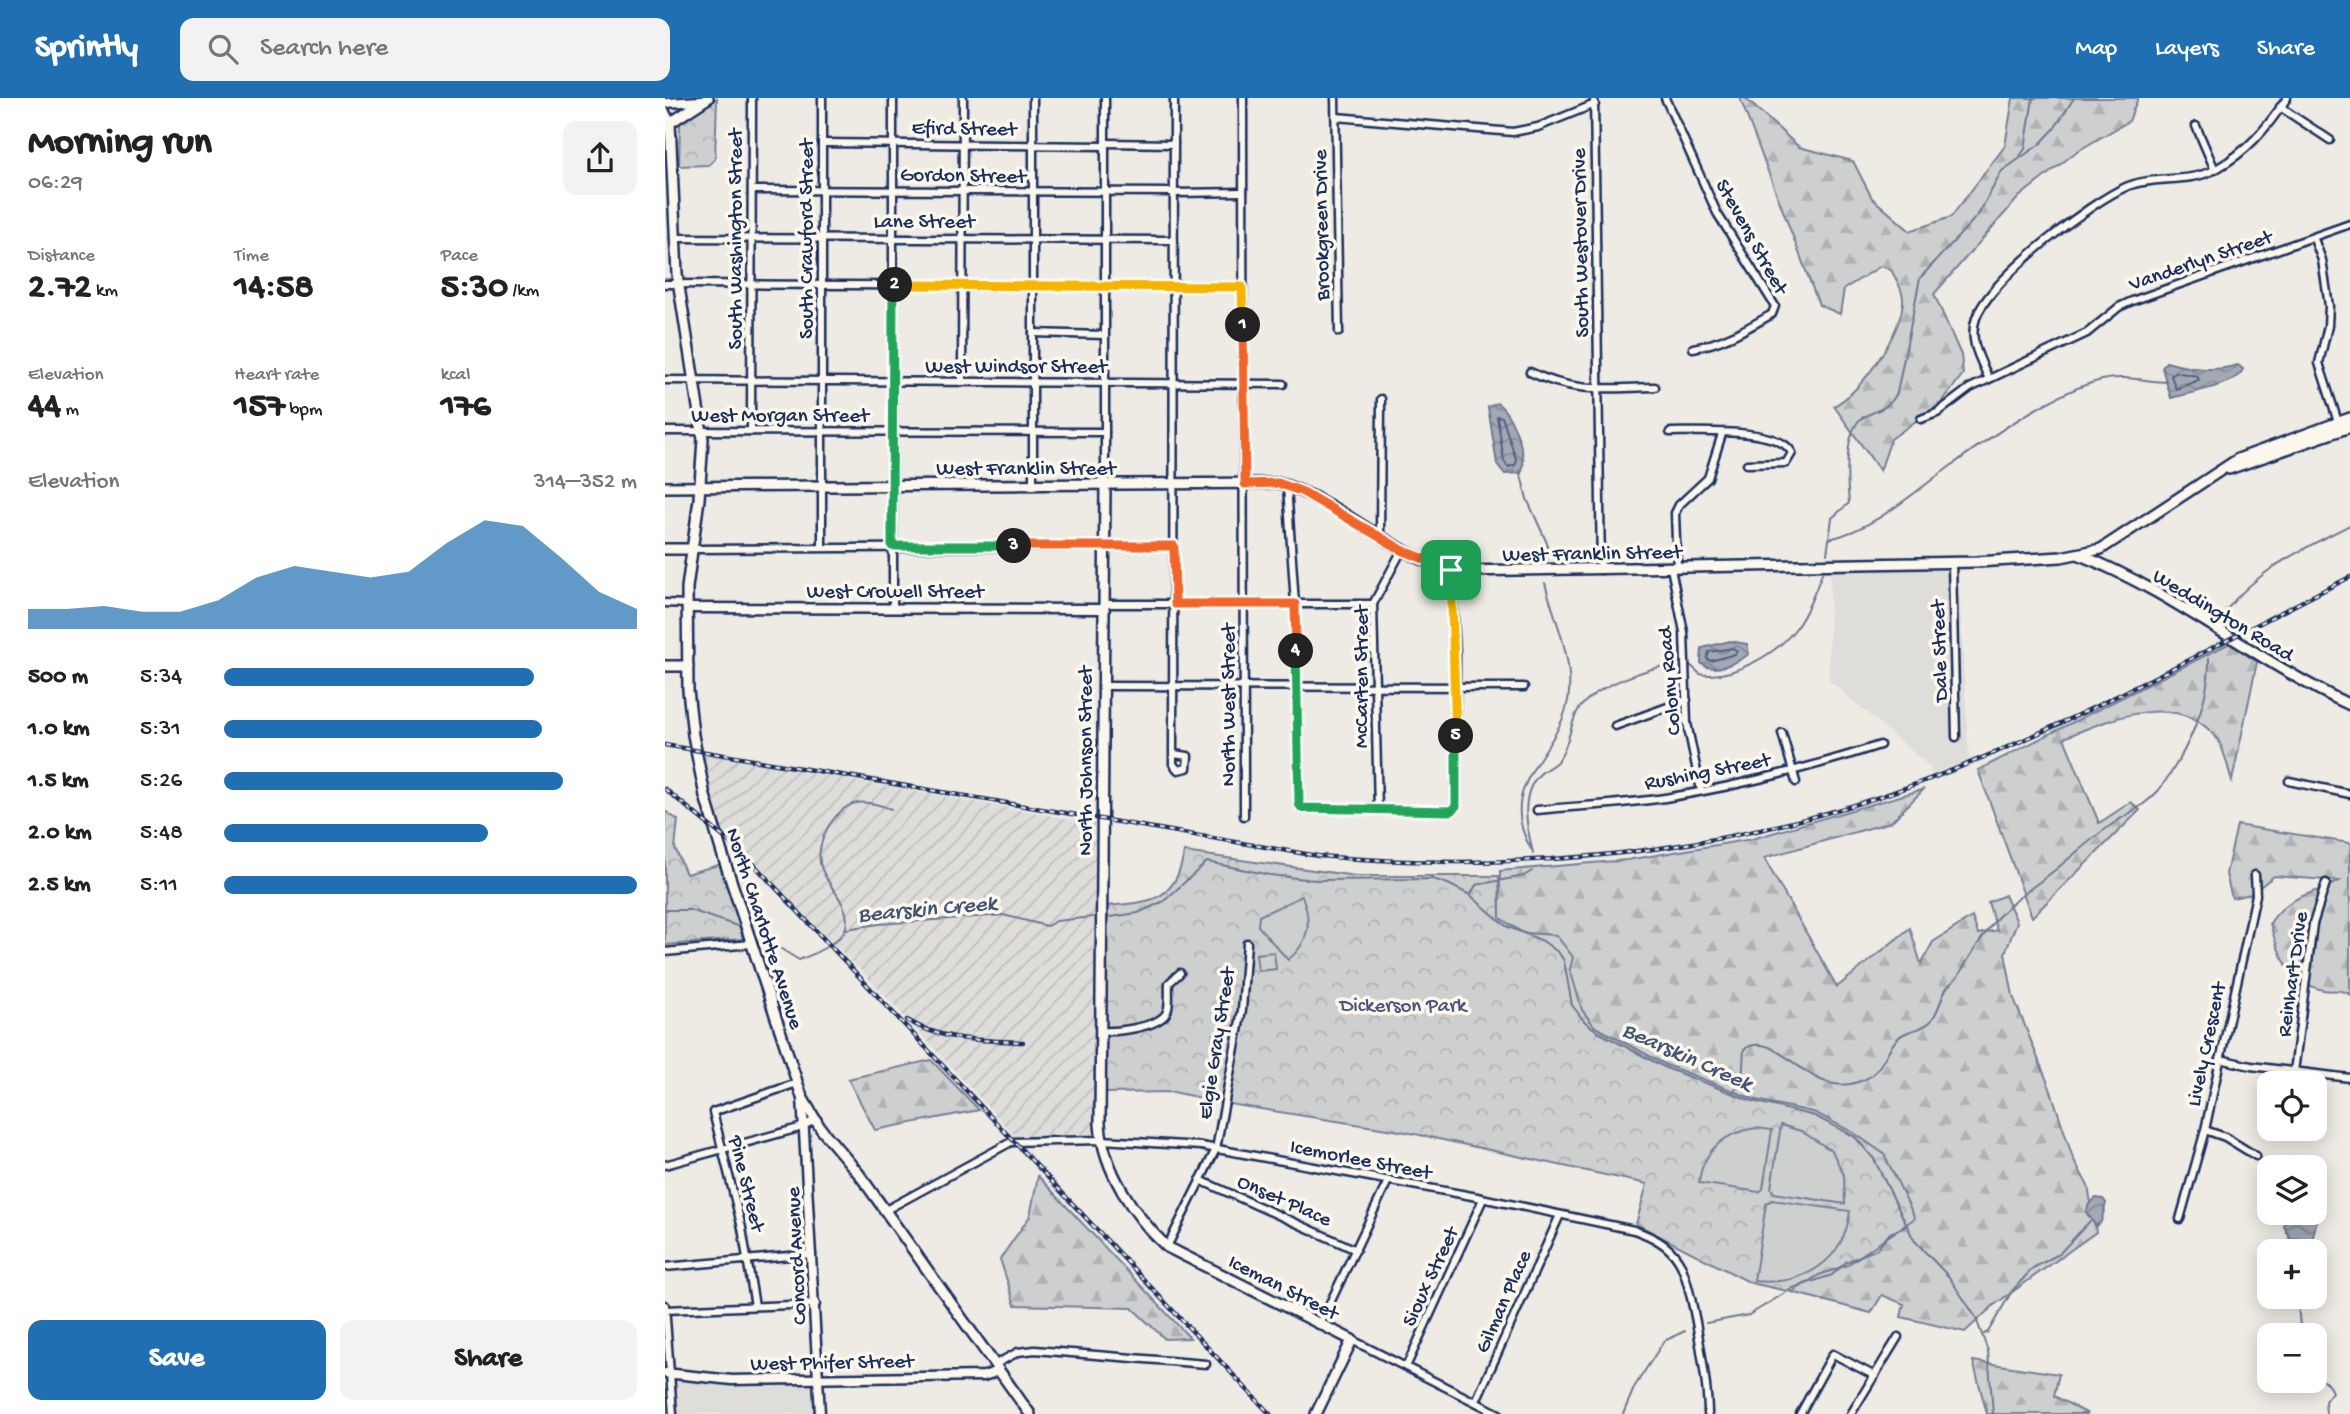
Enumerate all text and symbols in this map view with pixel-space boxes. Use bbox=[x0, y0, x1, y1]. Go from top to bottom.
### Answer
search box bbox=[180, 18, 670, 81]
text: Sprintly bbox=[35, 30, 138, 68]
icon: search bbox=[204, 30, 242, 68]
text: Search here bbox=[260, 34, 388, 65]
text: Map bbox=[2075, 35, 2117, 64]
text: Layers bbox=[2155, 35, 2219, 64]
text: Share bbox=[2257, 35, 2315, 64]
street label: Efird Street bbox=[911, 117, 1019, 144]
button: share bbox=[563, 121, 637, 195]
text: Morning run bbox=[28, 122, 212, 166]
street label: South Washington Street bbox=[725, 126, 750, 349]
street label: South Crawford Street bbox=[796, 137, 821, 339]
street label: South Westover Drive bbox=[1568, 147, 1597, 338]
street label: Brookgreen Drive bbox=[1310, 148, 1337, 302]
street label: Gordon Street bbox=[900, 164, 1028, 191]
text: 06:29 bbox=[28, 170, 83, 197]
street label: Stevens Street bbox=[1708, 176, 1793, 302]
street label: Lane Street bbox=[873, 211, 977, 236]
street label: Vanderlyn Street bbox=[2125, 225, 2278, 299]
text: Distance bbox=[28, 245, 95, 268]
text: Time bbox=[234, 245, 269, 268]
text: Pace bbox=[441, 245, 478, 268]
text: 2.72 bbox=[28, 268, 92, 309]
text: 14:58 bbox=[234, 268, 314, 309]
text: 5:30 bbox=[441, 268, 508, 309]
pin: 2 bbox=[877, 268, 912, 302]
text: 2 bbox=[890, 273, 899, 296]
text: km bbox=[92, 280, 118, 303]
text: /km bbox=[508, 280, 539, 303]
pin: 1 bbox=[1225, 308, 1261, 342]
text: 1 bbox=[1239, 313, 1246, 336]
street label: West Windsor Street bbox=[925, 356, 1109, 381]
text: Elevation bbox=[28, 364, 104, 387]
text: Heart rate bbox=[234, 364, 319, 387]
text: kcal bbox=[441, 364, 470, 387]
text: 44 bbox=[28, 387, 61, 428]
text: 157 bbox=[234, 387, 285, 428]
text: 176 bbox=[441, 387, 491, 428]
text: m bbox=[61, 399, 79, 422]
text: bpm bbox=[285, 399, 322, 422]
street label: West Morgan Street bbox=[691, 405, 871, 430]
street label: West Franklin Street bbox=[936, 458, 1118, 483]
text: Elevation bbox=[28, 469, 119, 496]
text: 314–352 m bbox=[534, 469, 637, 496]
pin: 3 bbox=[997, 528, 1031, 564]
text: 3 bbox=[1009, 534, 1018, 557]
pin bbox=[1421, 540, 1481, 600]
street label: West Franklin Street bbox=[1502, 541, 1684, 570]
icon: arrive bbox=[1432, 551, 1470, 589]
street label: Weddington Road bbox=[2147, 565, 2299, 670]
street label: West Crowell Street bbox=[806, 581, 986, 606]
street label: Dale Street bbox=[1927, 597, 1956, 704]
street label: McCarten Street bbox=[1351, 603, 1376, 748]
street label: North West Street bbox=[1218, 621, 1243, 786]
street label: Colony Road bbox=[1654, 624, 1689, 736]
pin: 4 bbox=[1279, 634, 1313, 668]
text: 4 bbox=[1291, 639, 1300, 662]
text: 500 m bbox=[28, 664, 88, 691]
text: 5:34 bbox=[140, 664, 182, 691]
street label: North Johnson Street bbox=[1075, 664, 1100, 856]
text: 1.0 km bbox=[28, 716, 90, 743]
text: 5:31 bbox=[140, 716, 181, 743]
pin: 5 bbox=[1439, 718, 1473, 754]
text: 5 bbox=[1451, 724, 1461, 747]
street label: Rushing Street bbox=[1643, 749, 1775, 798]
text: 1.5 km bbox=[28, 768, 89, 795]
text: 5:26 bbox=[140, 768, 182, 795]
text: 2.0 km bbox=[28, 820, 92, 847]
text: 5:48 bbox=[140, 820, 183, 847]
street label: North Charlotte Avenue bbox=[718, 825, 807, 1034]
text: 2.5 km bbox=[28, 872, 91, 899]
text: 5:11 bbox=[140, 872, 178, 899]
water label: Bearskin Creek bbox=[857, 891, 1001, 930]
street label: Reinhart Drive bbox=[2273, 909, 2316, 1039]
street label: Elgie Gray Street bbox=[1194, 963, 1243, 1121]
street label: Lively Crescent bbox=[2183, 978, 2234, 1109]
park label: Dickerson Park bbox=[1338, 995, 1469, 1020]
water label: Bearskin Creek bbox=[1617, 1018, 1758, 1100]
map controls bbox=[2257, 1071, 2327, 1393]
button: locate bbox=[2257, 1071, 2327, 1141]
street label: Pine Street bbox=[720, 1132, 769, 1237]
street label: Icemorlee Street bbox=[1287, 1135, 1436, 1188]
button: layers bbox=[2257, 1155, 2327, 1225]
street label: Onset Place bbox=[1233, 1170, 1336, 1235]
street label: Concord Avenue bbox=[782, 1185, 815, 1325]
street label: Sioux Street bbox=[1398, 1221, 1467, 1331]
button: + bbox=[2257, 1239, 2327, 1309]
street label: Gilman Place bbox=[1471, 1246, 1539, 1358]
street label: Iceman Street bbox=[1223, 1251, 1344, 1329]
button: Save bbox=[28, 1320, 326, 1400]
button: Share bbox=[340, 1320, 637, 1400]
button: − bbox=[2257, 1323, 2327, 1393]
street label: West Phifer Street bbox=[750, 1351, 916, 1378]

